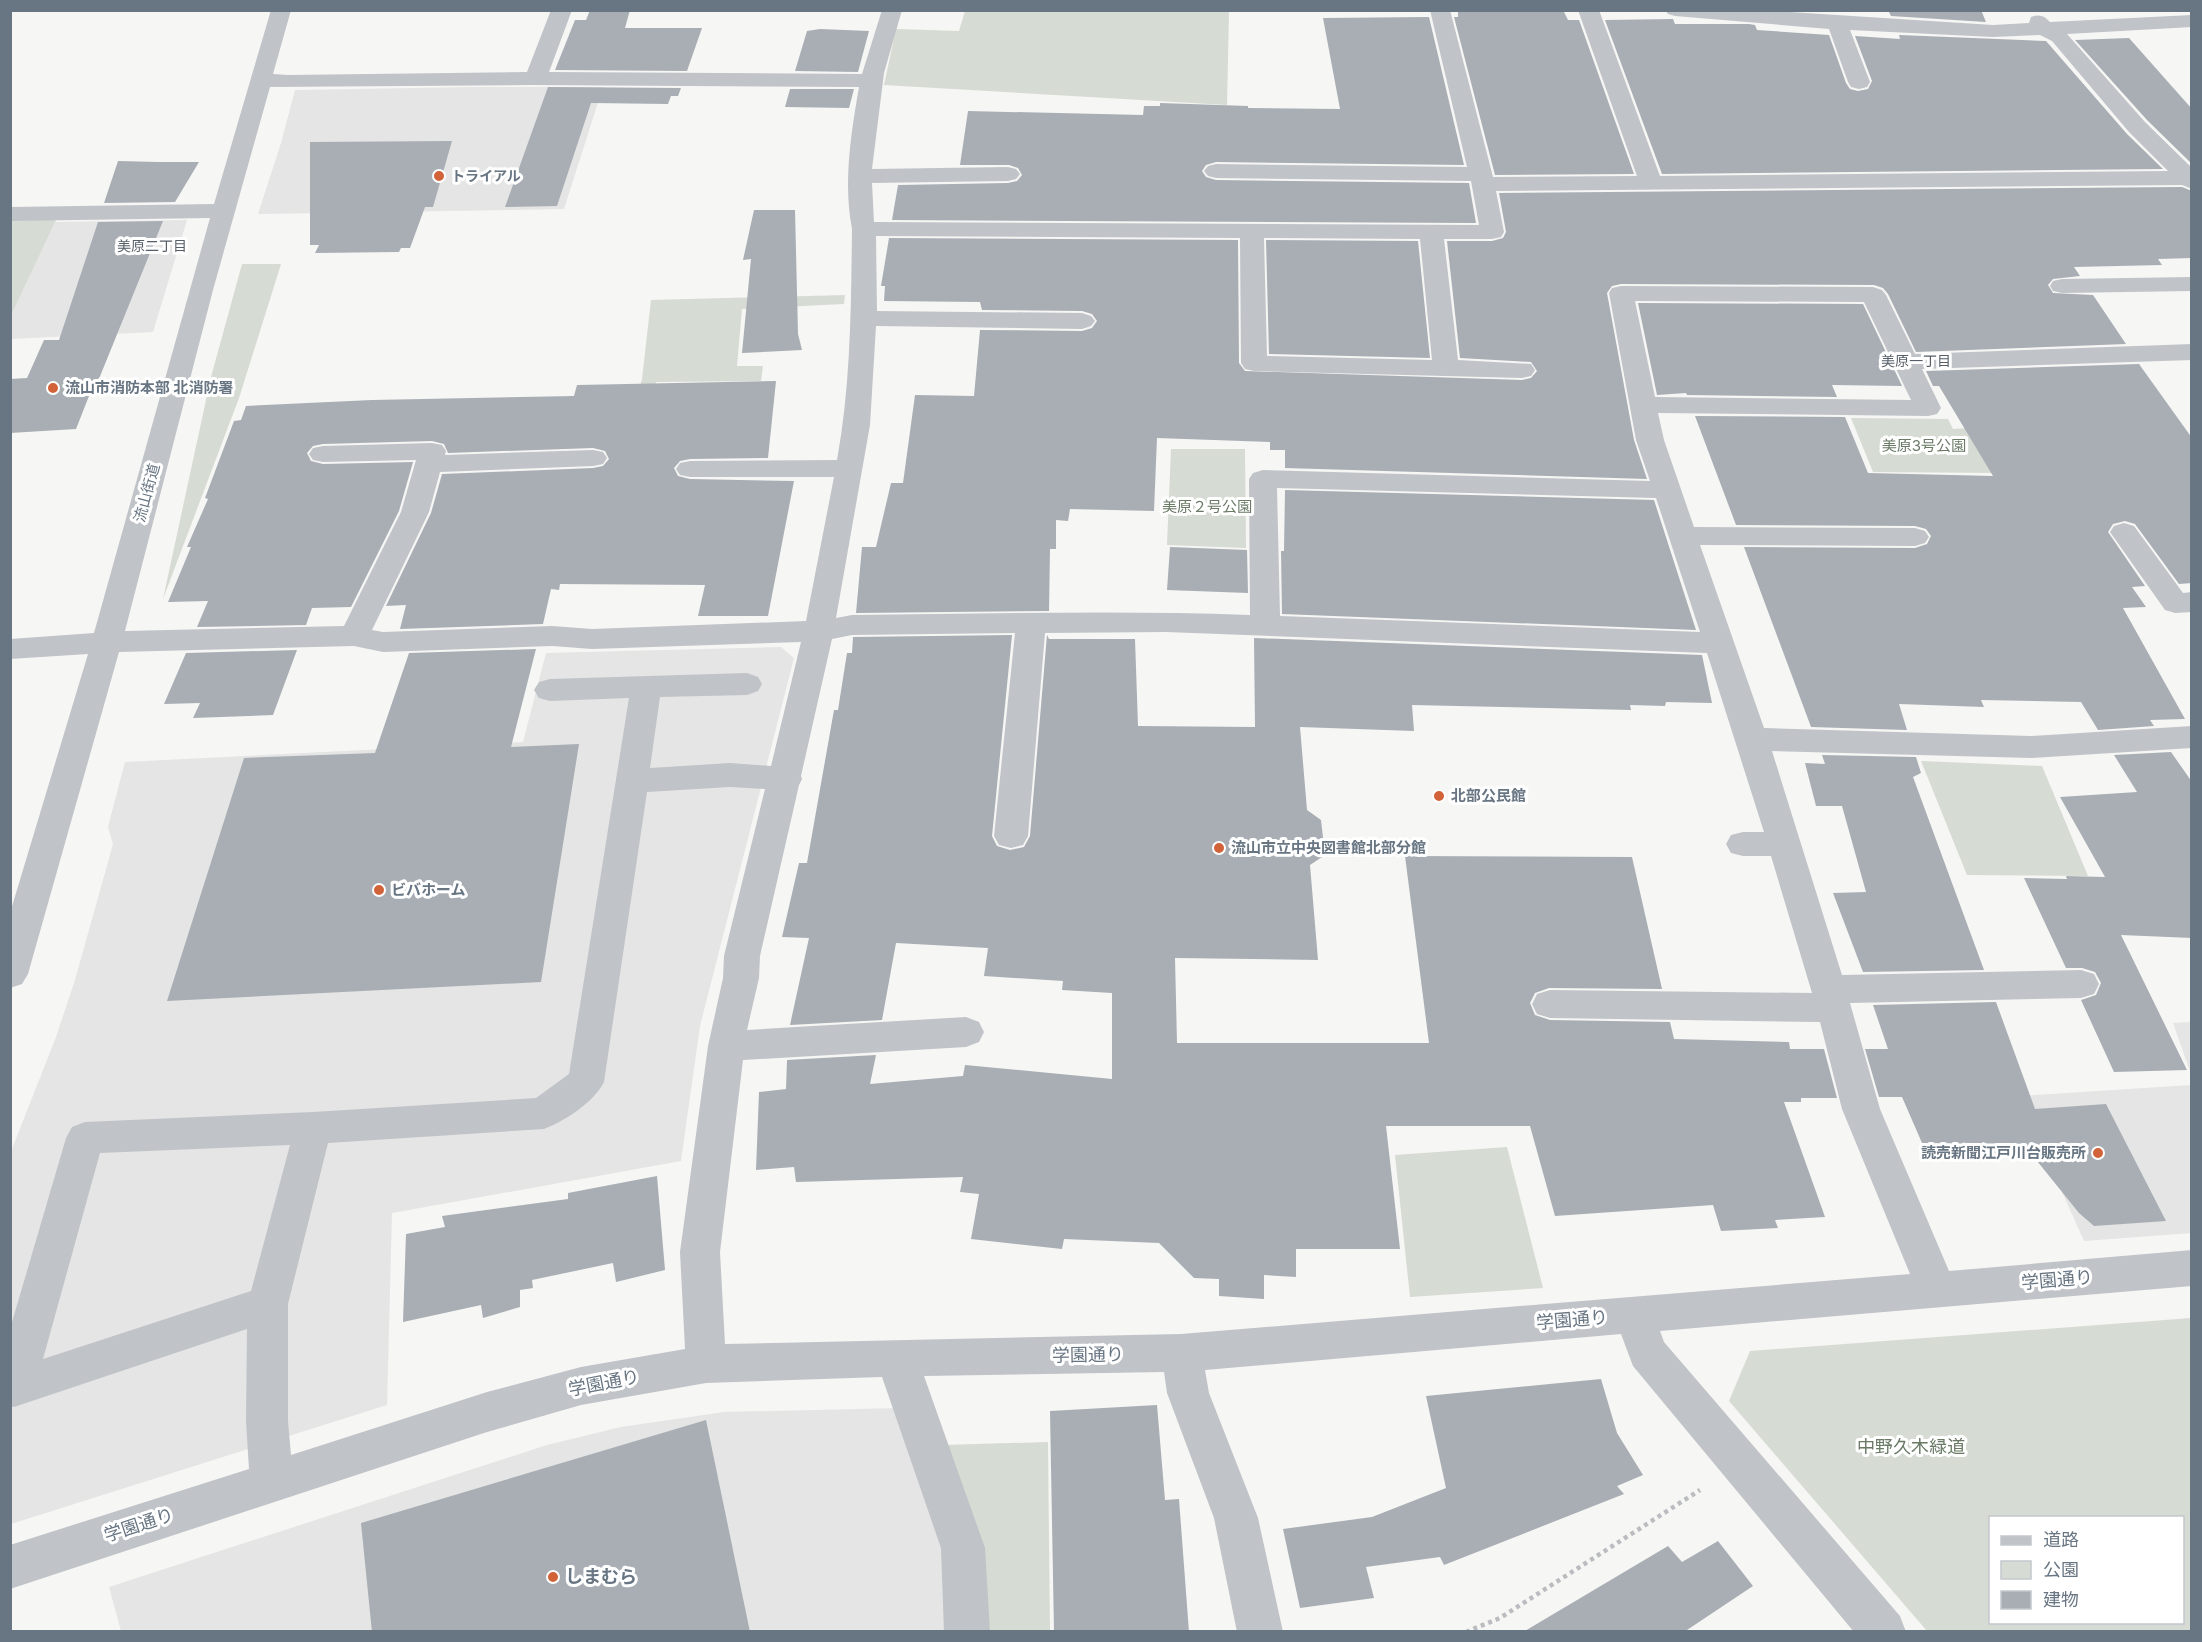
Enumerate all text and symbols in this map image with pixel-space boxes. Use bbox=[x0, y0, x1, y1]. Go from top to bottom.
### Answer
place label: トライアル bbox=[451, 167, 521, 184]
marker: トライアル bbox=[432, 169, 446, 183]
district label: 美原二丁目 bbox=[117, 237, 187, 254]
district label: 美原一丁目 bbox=[1881, 352, 1951, 369]
place label: 流山市消防本部 北消防署 bbox=[65, 378, 234, 397]
marker: 流山市消防本部 北消防署 bbox=[46, 381, 60, 395]
park label: 美原3号公園 bbox=[1882, 436, 1966, 455]
street label: 流山街道 bbox=[130, 461, 163, 524]
park label: 美原２号公園 bbox=[1162, 497, 1252, 516]
place label: 北部公民館 bbox=[1451, 786, 1526, 805]
marker: 北部公民館 bbox=[1432, 789, 1446, 803]
place label: 流山市立中央図書館北部分館 bbox=[1231, 838, 1426, 857]
marker: 流山市立中央図書館北部分館 bbox=[1212, 841, 1226, 855]
place label: ビバホーム bbox=[391, 880, 466, 899]
marker: ビバホーム bbox=[372, 883, 386, 897]
place label: 読売新聞江戸川台販売所 bbox=[1921, 1143, 2086, 1162]
marker: 読売新聞江戸川台販売所 bbox=[2091, 1146, 2105, 1160]
street label: 学園通り bbox=[2020, 1266, 2094, 1293]
street label: 学園通り bbox=[1535, 1306, 1609, 1333]
street label: 学園通り bbox=[1052, 1343, 1124, 1366]
street label: 学園通り bbox=[567, 1365, 641, 1400]
park label: 中野久木緑道 bbox=[1857, 1436, 1965, 1457]
street label: 学園通り bbox=[101, 1503, 176, 1546]
legend bbox=[1989, 1516, 2184, 1624]
text: 道路 bbox=[2043, 1529, 2079, 1550]
text: 公園 bbox=[2043, 1559, 2079, 1580]
place label: しまむら bbox=[565, 1566, 637, 1587]
marker: しまむら bbox=[546, 1570, 560, 1584]
text: 建物 bbox=[2043, 1589, 2079, 1610]

